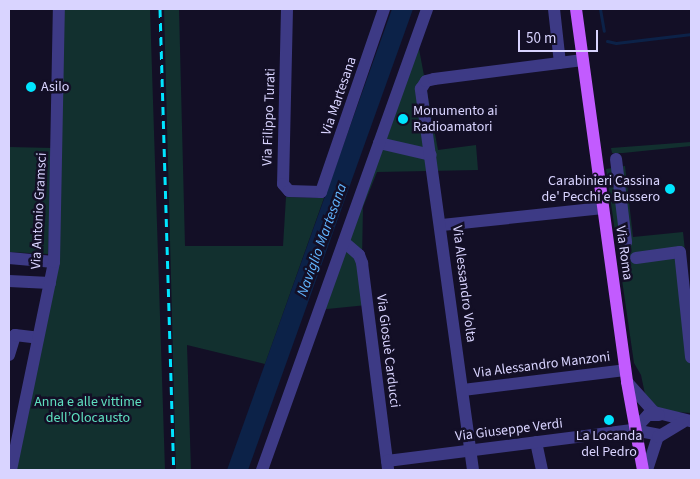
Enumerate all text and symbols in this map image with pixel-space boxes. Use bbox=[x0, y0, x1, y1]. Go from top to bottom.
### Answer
scale bar bbox=[520, 20, 600, 52]
text: 50 m bbox=[526, 28, 556, 49]
street label: Via Martesana bbox=[318, 55, 360, 137]
street label: Via Filippo Turati bbox=[259, 68, 279, 166]
place label: Asilo bbox=[41, 79, 69, 95]
marker: Asilo bbox=[25, 81, 37, 93]
place label: Monumento ai Radioamatori bbox=[413, 103, 498, 136]
marker: Monumento ai Radioamatori bbox=[397, 113, 409, 125]
street label: Via Antonio Gramsci bbox=[28, 152, 50, 270]
place label: Carabinieri Cassina de' Pecchi e Bussero bbox=[542, 173, 660, 206]
water label: Naviglio Martesana bbox=[293, 181, 351, 299]
marker: Carabinieri Cassina de' Pecchi e Bussero bbox=[664, 183, 676, 195]
street label: Via Alessandro Volta bbox=[448, 225, 480, 343]
street label: Via Roma bbox=[612, 225, 636, 281]
street label: Via Giosuè Carducci bbox=[373, 293, 403, 409]
street label: Via Alessandro Manzoni bbox=[473, 348, 611, 382]
park label: Anna e alle vittime dell’Olocausto bbox=[34, 394, 142, 427]
marker: La Locanda del Pedro bbox=[603, 414, 615, 426]
street label: Via Giuseppe Verdi bbox=[454, 415, 564, 445]
place label: La Locanda del Pedro bbox=[576, 428, 642, 461]

